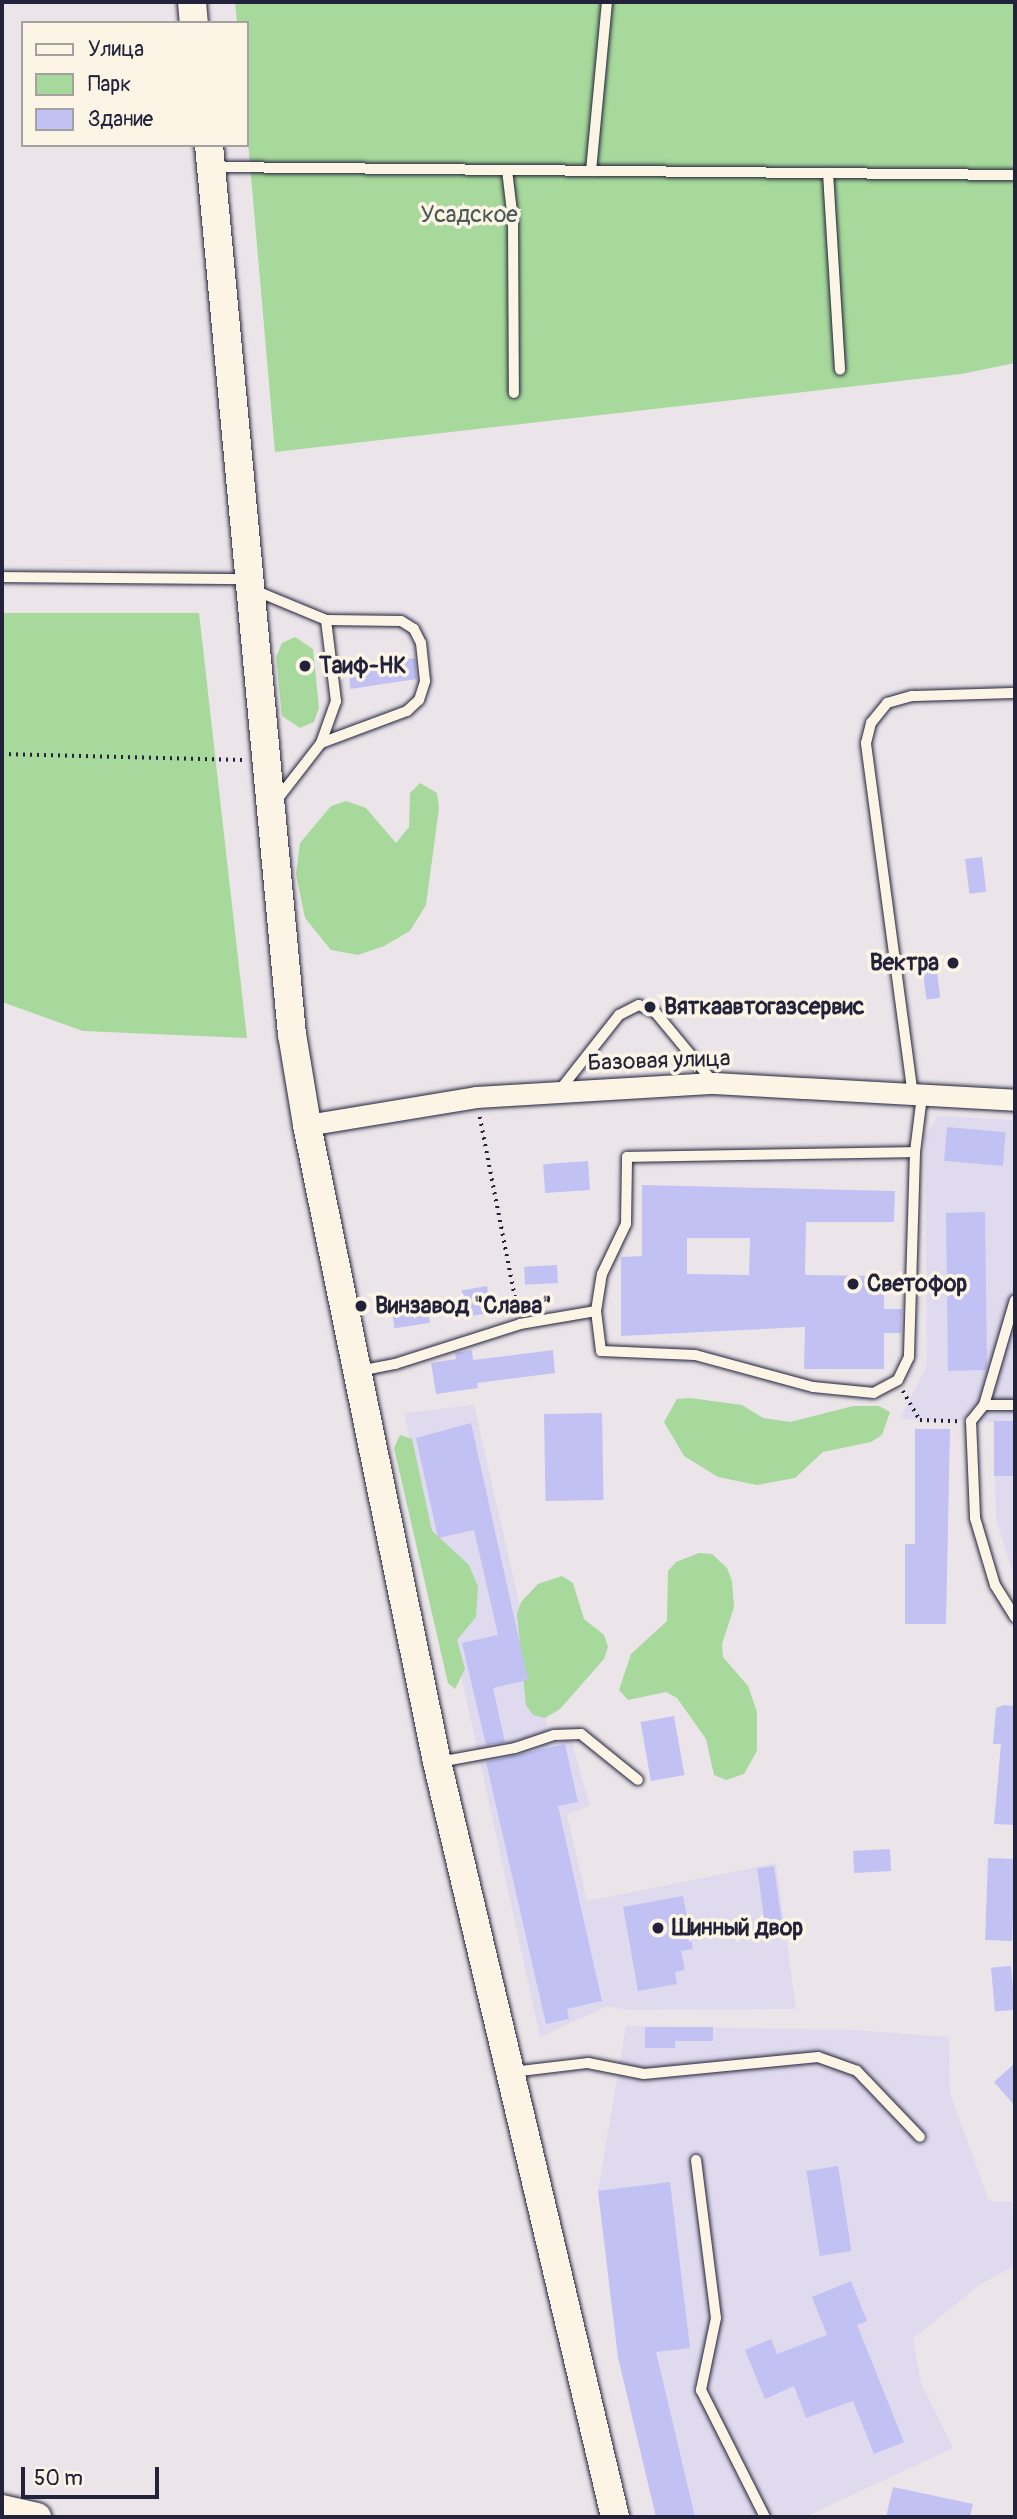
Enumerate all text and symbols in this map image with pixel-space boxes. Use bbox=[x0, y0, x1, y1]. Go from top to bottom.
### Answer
legend bbox=[21, 21, 248, 147]
text: Улица bbox=[88, 36, 144, 63]
text: Парк bbox=[88, 71, 131, 98]
text: Здание bbox=[88, 106, 153, 133]
park label: Усадское bbox=[420, 201, 518, 229]
place label: Таиф-НК bbox=[319, 652, 407, 680]
marker: Таиф-НК bbox=[297, 658, 313, 674]
place label: Вектра bbox=[870, 949, 939, 977]
marker: Вектра bbox=[945, 955, 961, 971]
place label: Вяткаавтогазсервис bbox=[664, 993, 865, 1021]
marker: Вяткаавтогазсервис bbox=[642, 999, 658, 1015]
street label: Базовая улица bbox=[587, 1045, 731, 1077]
place label: Светофор bbox=[867, 1270, 967, 1298]
marker: Светофор bbox=[845, 1276, 861, 1292]
place label: Винзавод "Слава" bbox=[375, 1292, 552, 1320]
marker: Винзавод "Слава" bbox=[353, 1298, 369, 1314]
place label: Шинный двор bbox=[672, 1914, 803, 1942]
marker: Шинный двор bbox=[650, 1920, 666, 1936]
scale bar bbox=[24, 2452, 163, 2496]
text: 50 m bbox=[34, 2465, 83, 2492]

